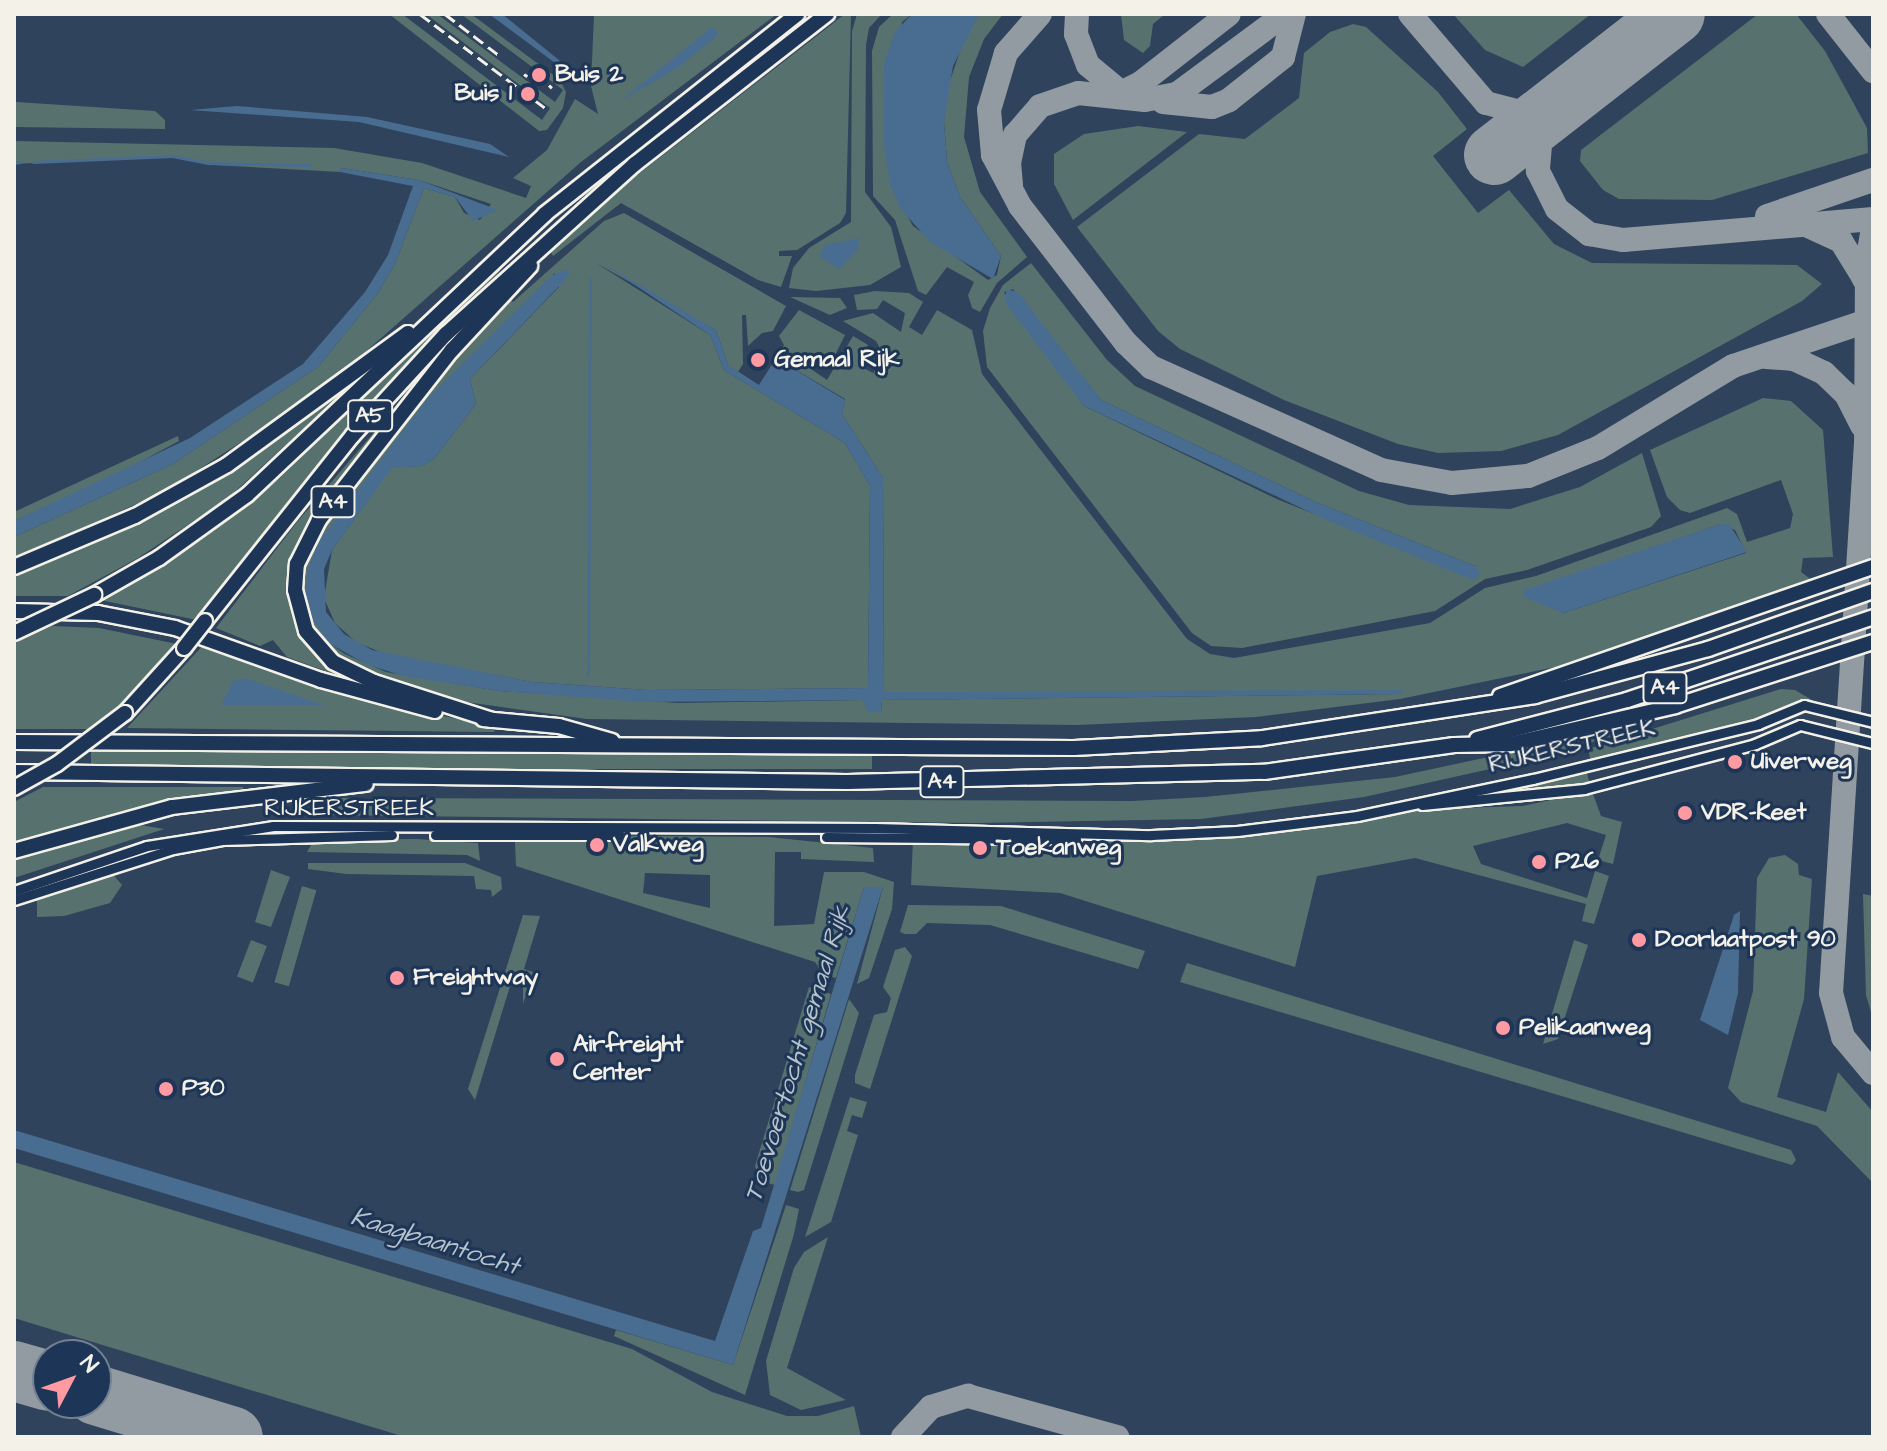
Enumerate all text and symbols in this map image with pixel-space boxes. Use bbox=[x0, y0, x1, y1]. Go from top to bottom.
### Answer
place label: Buis 2 bbox=[555, 61, 623, 89]
marker: Buis 2 bbox=[530, 66, 548, 84]
place label: Buis 1 bbox=[454, 80, 512, 108]
marker: Buis 1 bbox=[519, 85, 537, 103]
place label: Gemaal Rijk bbox=[774, 346, 900, 374]
marker: Gemaal Rijk bbox=[749, 351, 767, 369]
road number: A5 bbox=[346, 398, 394, 434]
road number: A4 bbox=[309, 484, 357, 520]
road number: A4 bbox=[1641, 670, 1689, 706]
street label: RIJKERSTREEK bbox=[1486, 714, 1658, 780]
place label: Uiverweg bbox=[1751, 748, 1852, 776]
marker: Uiverweg bbox=[1726, 753, 1744, 771]
road number: A4 bbox=[918, 764, 966, 800]
street label: RIJKERSTREEK bbox=[264, 795, 434, 823]
place label: VDR-Keet bbox=[1701, 799, 1806, 827]
marker: VDR-Keet bbox=[1676, 804, 1694, 822]
place label: Valkweg bbox=[613, 831, 704, 859]
place label: Toekanweg bbox=[996, 834, 1121, 862]
marker: Valkweg bbox=[588, 836, 606, 854]
marker: Toekanweg bbox=[971, 839, 989, 857]
place label: P26 bbox=[1555, 848, 1599, 876]
marker: P26 bbox=[1530, 853, 1548, 871]
water label: Toevoertocht gemaal Rijk bbox=[738, 902, 858, 1206]
place label: Doorlaatpost 90 bbox=[1655, 926, 1836, 954]
marker: Doorlaatpost 90 bbox=[1630, 931, 1648, 949]
place label: Freightway bbox=[413, 964, 538, 992]
marker: Freightway bbox=[388, 969, 406, 987]
place label: Pelikaanweg bbox=[1519, 1014, 1651, 1042]
marker: Pelikaanweg bbox=[1494, 1019, 1512, 1037]
place label: Airfreight Center bbox=[573, 1031, 683, 1087]
marker: Airfreight Center bbox=[548, 1050, 566, 1068]
place label: P30 bbox=[182, 1075, 225, 1103]
marker: P30 bbox=[157, 1080, 175, 1098]
water label: Kaagbaantocht bbox=[347, 1202, 523, 1282]
north arrow bbox=[32, 1339, 112, 1419]
text: N bbox=[73, 1349, 105, 1380]

